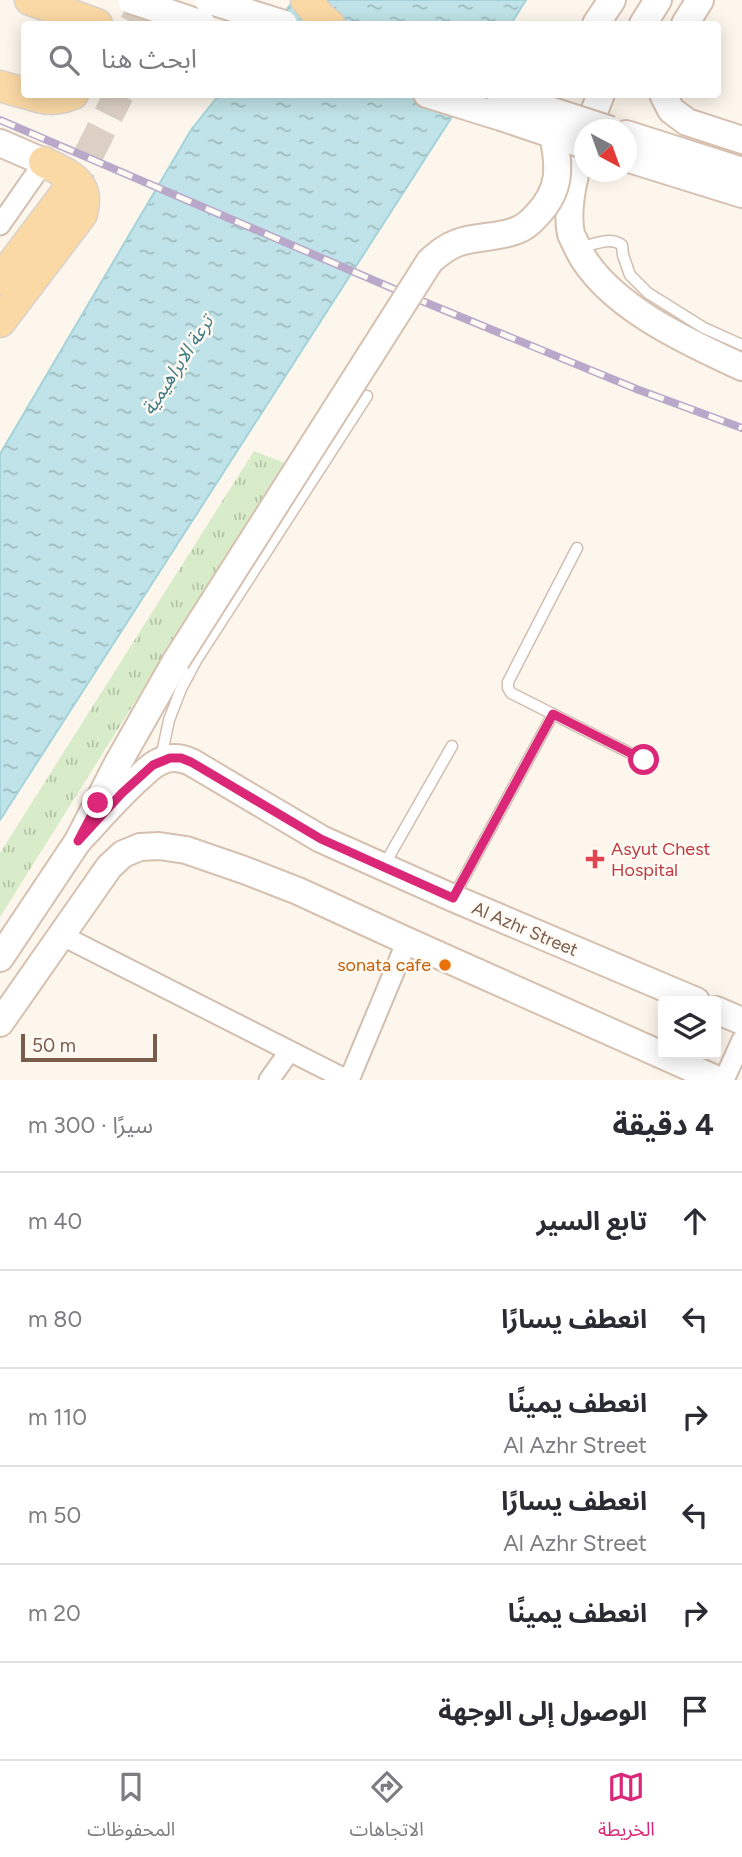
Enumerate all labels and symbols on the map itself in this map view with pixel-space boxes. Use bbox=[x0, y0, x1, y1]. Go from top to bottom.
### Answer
north arrow bbox=[574, 119, 637, 182]
water label: ترعة الابراهيمية bbox=[137, 309, 219, 419]
route start bbox=[628, 744, 659, 775]
route end bbox=[82, 787, 113, 818]
place label: Asyut Chest Hospital bbox=[611, 838, 711, 881]
marker: Asyut Chest Hospital bbox=[585, 849, 605, 869]
street label: Al Azhr Street bbox=[469, 897, 581, 961]
place label: sonata cafe bbox=[337, 954, 431, 976]
marker: sonata cafe bbox=[437, 957, 453, 973]
scale bar bbox=[21, 1031, 158, 1063]

